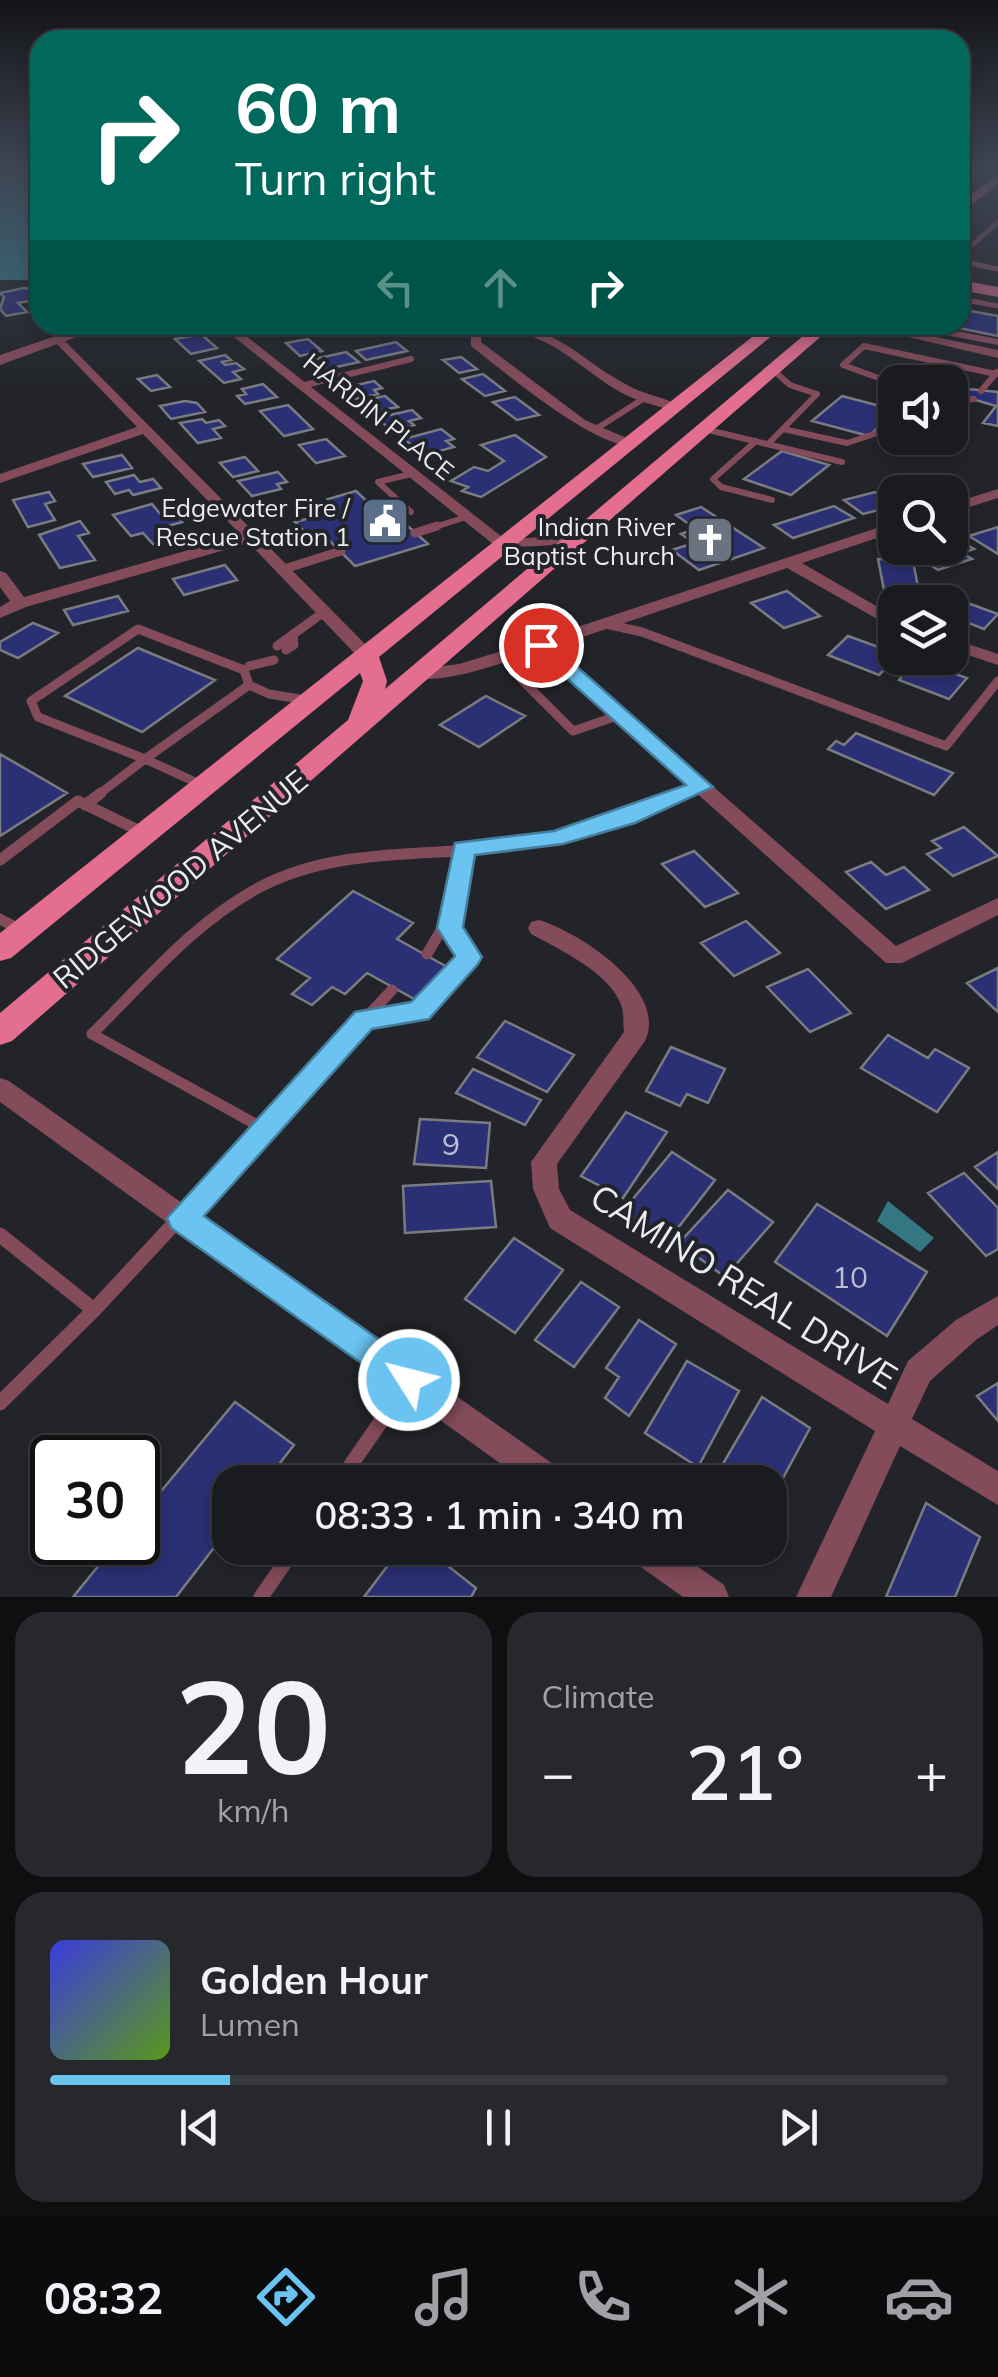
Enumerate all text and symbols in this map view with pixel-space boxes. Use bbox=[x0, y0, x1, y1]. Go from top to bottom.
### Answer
text: 60 m bbox=[235, 63, 401, 151]
icon: right bbox=[70, 70, 200, 200]
text: Turn right bbox=[235, 150, 436, 206]
icon: left bbox=[368, 260, 423, 315]
icon: ahead bbox=[473, 260, 528, 315]
icon: right bbox=[578, 260, 633, 315]
street label: HARDIN PLACE bbox=[298, 346, 460, 486]
map controls bbox=[878, 365, 968, 675]
button: sound bbox=[878, 365, 968, 455]
button: search bbox=[878, 475, 968, 565]
place label: Edgewater Fire / Rescue Station 1 bbox=[156, 492, 351, 552]
public building icon: Edgewater Fire / Rescue Station 1 bbox=[359, 495, 411, 547]
place label: Indian River Baptist Church bbox=[504, 511, 675, 571]
church icon: Indian River Baptist Church bbox=[684, 514, 736, 566]
button: layers bbox=[878, 585, 968, 675]
pin bbox=[499, 603, 584, 688]
icon: arrive bbox=[514, 618, 569, 673]
street label: RIDGEWOOD AVENUE bbox=[45, 761, 315, 997]
house number: 9 bbox=[442, 1125, 460, 1163]
street label: CAMINO REAL DRIVE bbox=[583, 1174, 905, 1398]
house number: 10 bbox=[832, 1258, 868, 1296]
position arrow bbox=[357, 1328, 461, 1432]
speed limit sign: 30 bbox=[30, 1435, 160, 1565]
text: 08:33 · 1 min · 340 m bbox=[314, 1491, 685, 1539]
text: 20 bbox=[175, 1643, 331, 1807]
text: Climate bbox=[542, 1676, 654, 1716]
text: 21° bbox=[686, 1725, 804, 1819]
text: − bbox=[542, 1738, 575, 1807]
text: + bbox=[915, 1738, 948, 1807]
text: km/h bbox=[217, 1790, 289, 1830]
text: Golden Hour bbox=[200, 1956, 428, 2004]
text: Lumen bbox=[200, 2004, 300, 2044]
icon: previous bbox=[172, 2100, 227, 2155]
icon: pause bbox=[471, 2100, 526, 2155]
icon: next bbox=[771, 2100, 826, 2155]
icon: directions bbox=[251, 2262, 321, 2332]
icon: music bbox=[409, 2262, 479, 2332]
icon: phone bbox=[568, 2262, 638, 2332]
icon: climate bbox=[726, 2262, 796, 2332]
icon: car bbox=[884, 2262, 954, 2332]
text: 08:32 bbox=[44, 2269, 163, 2325]

